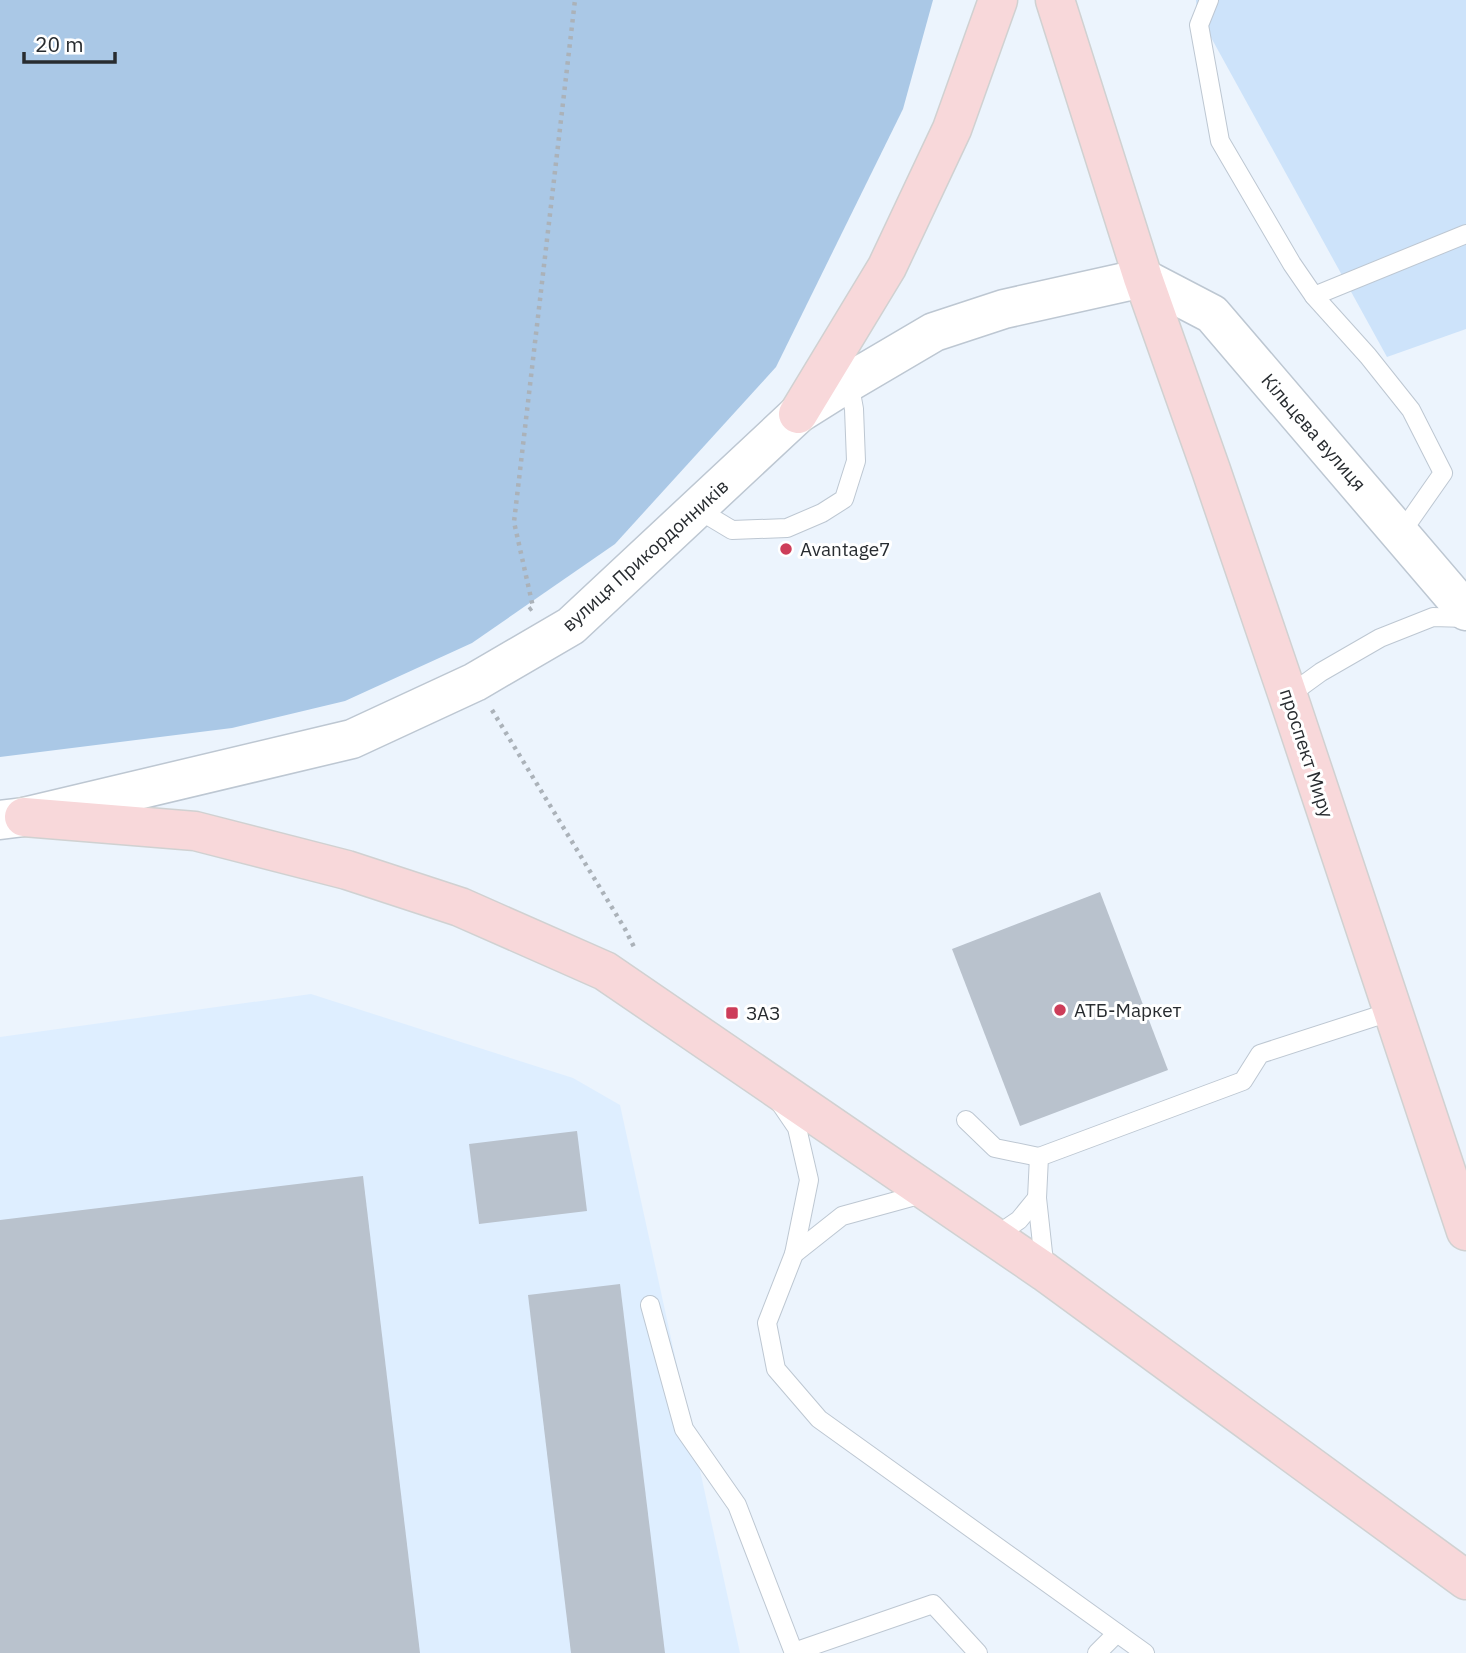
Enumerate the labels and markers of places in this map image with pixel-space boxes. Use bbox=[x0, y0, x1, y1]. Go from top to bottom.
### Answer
place label: Avantage7 bbox=[800, 537, 890, 561]
marker: Avantage7 bbox=[778, 541, 794, 557]
place label: АТБ-Маркет bbox=[1074, 998, 1181, 1022]
place label: ЗАЗ bbox=[746, 1001, 780, 1025]
marker: АТБ-Маркет bbox=[1052, 1002, 1068, 1018]
marker: ЗАЗ bbox=[724, 1005, 740, 1021]

